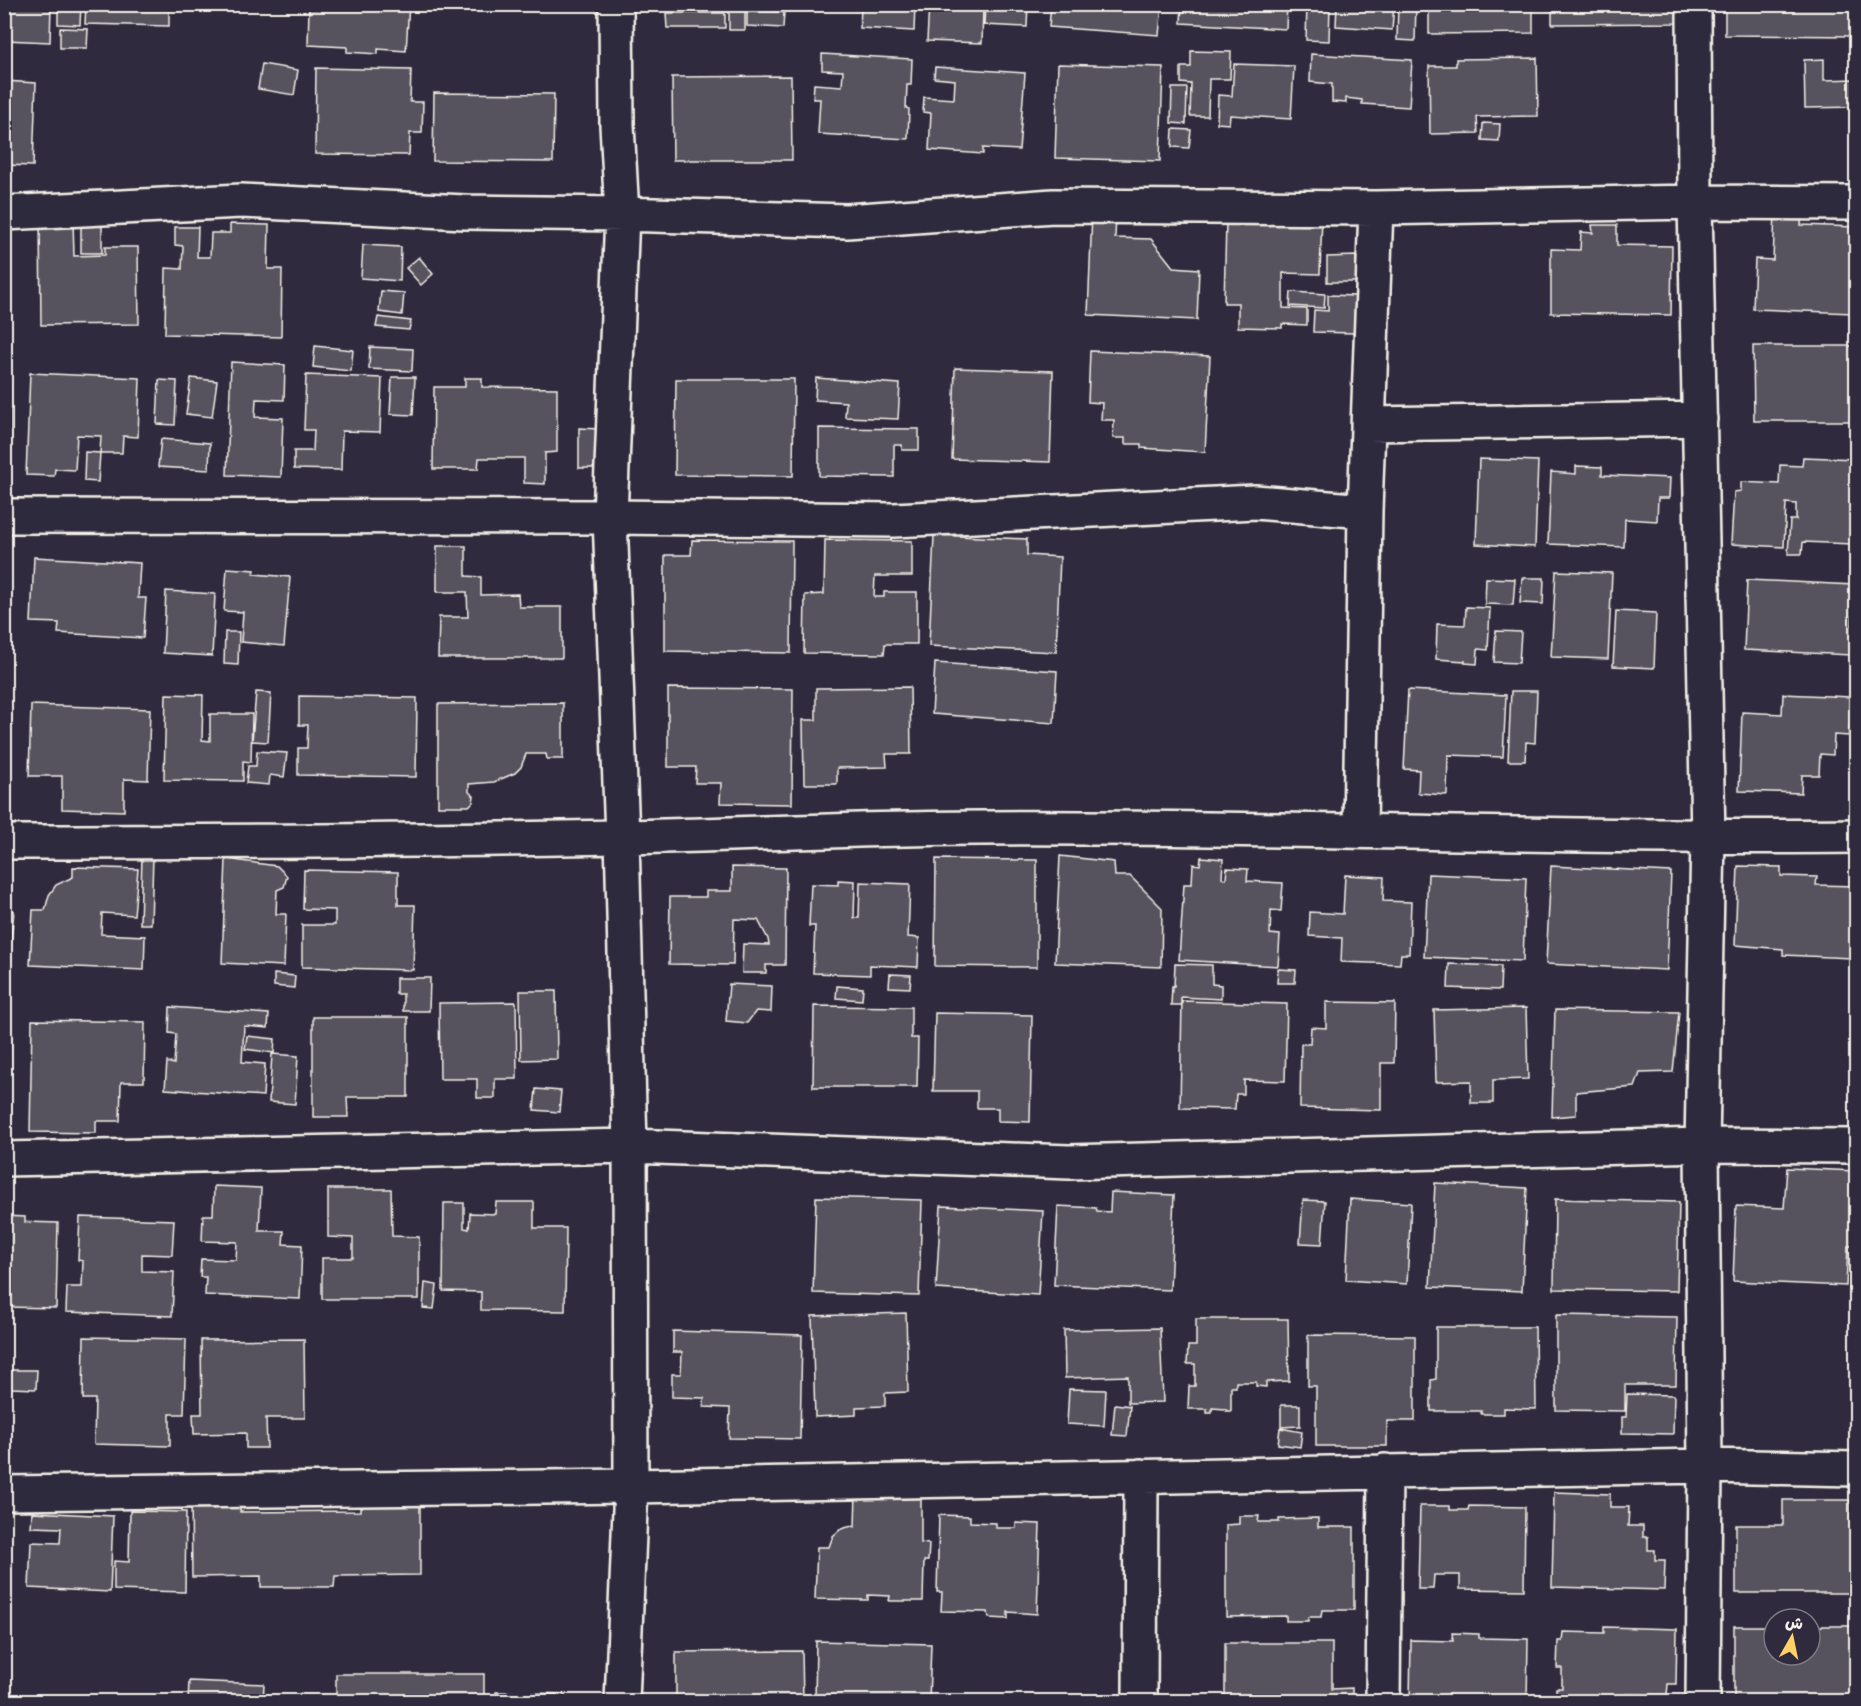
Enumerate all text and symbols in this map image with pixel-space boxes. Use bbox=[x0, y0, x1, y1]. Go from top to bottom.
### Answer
north arrow bbox=[1762, 1607, 1822, 1667]
text: ش bbox=[1784, 1611, 1805, 1634]

